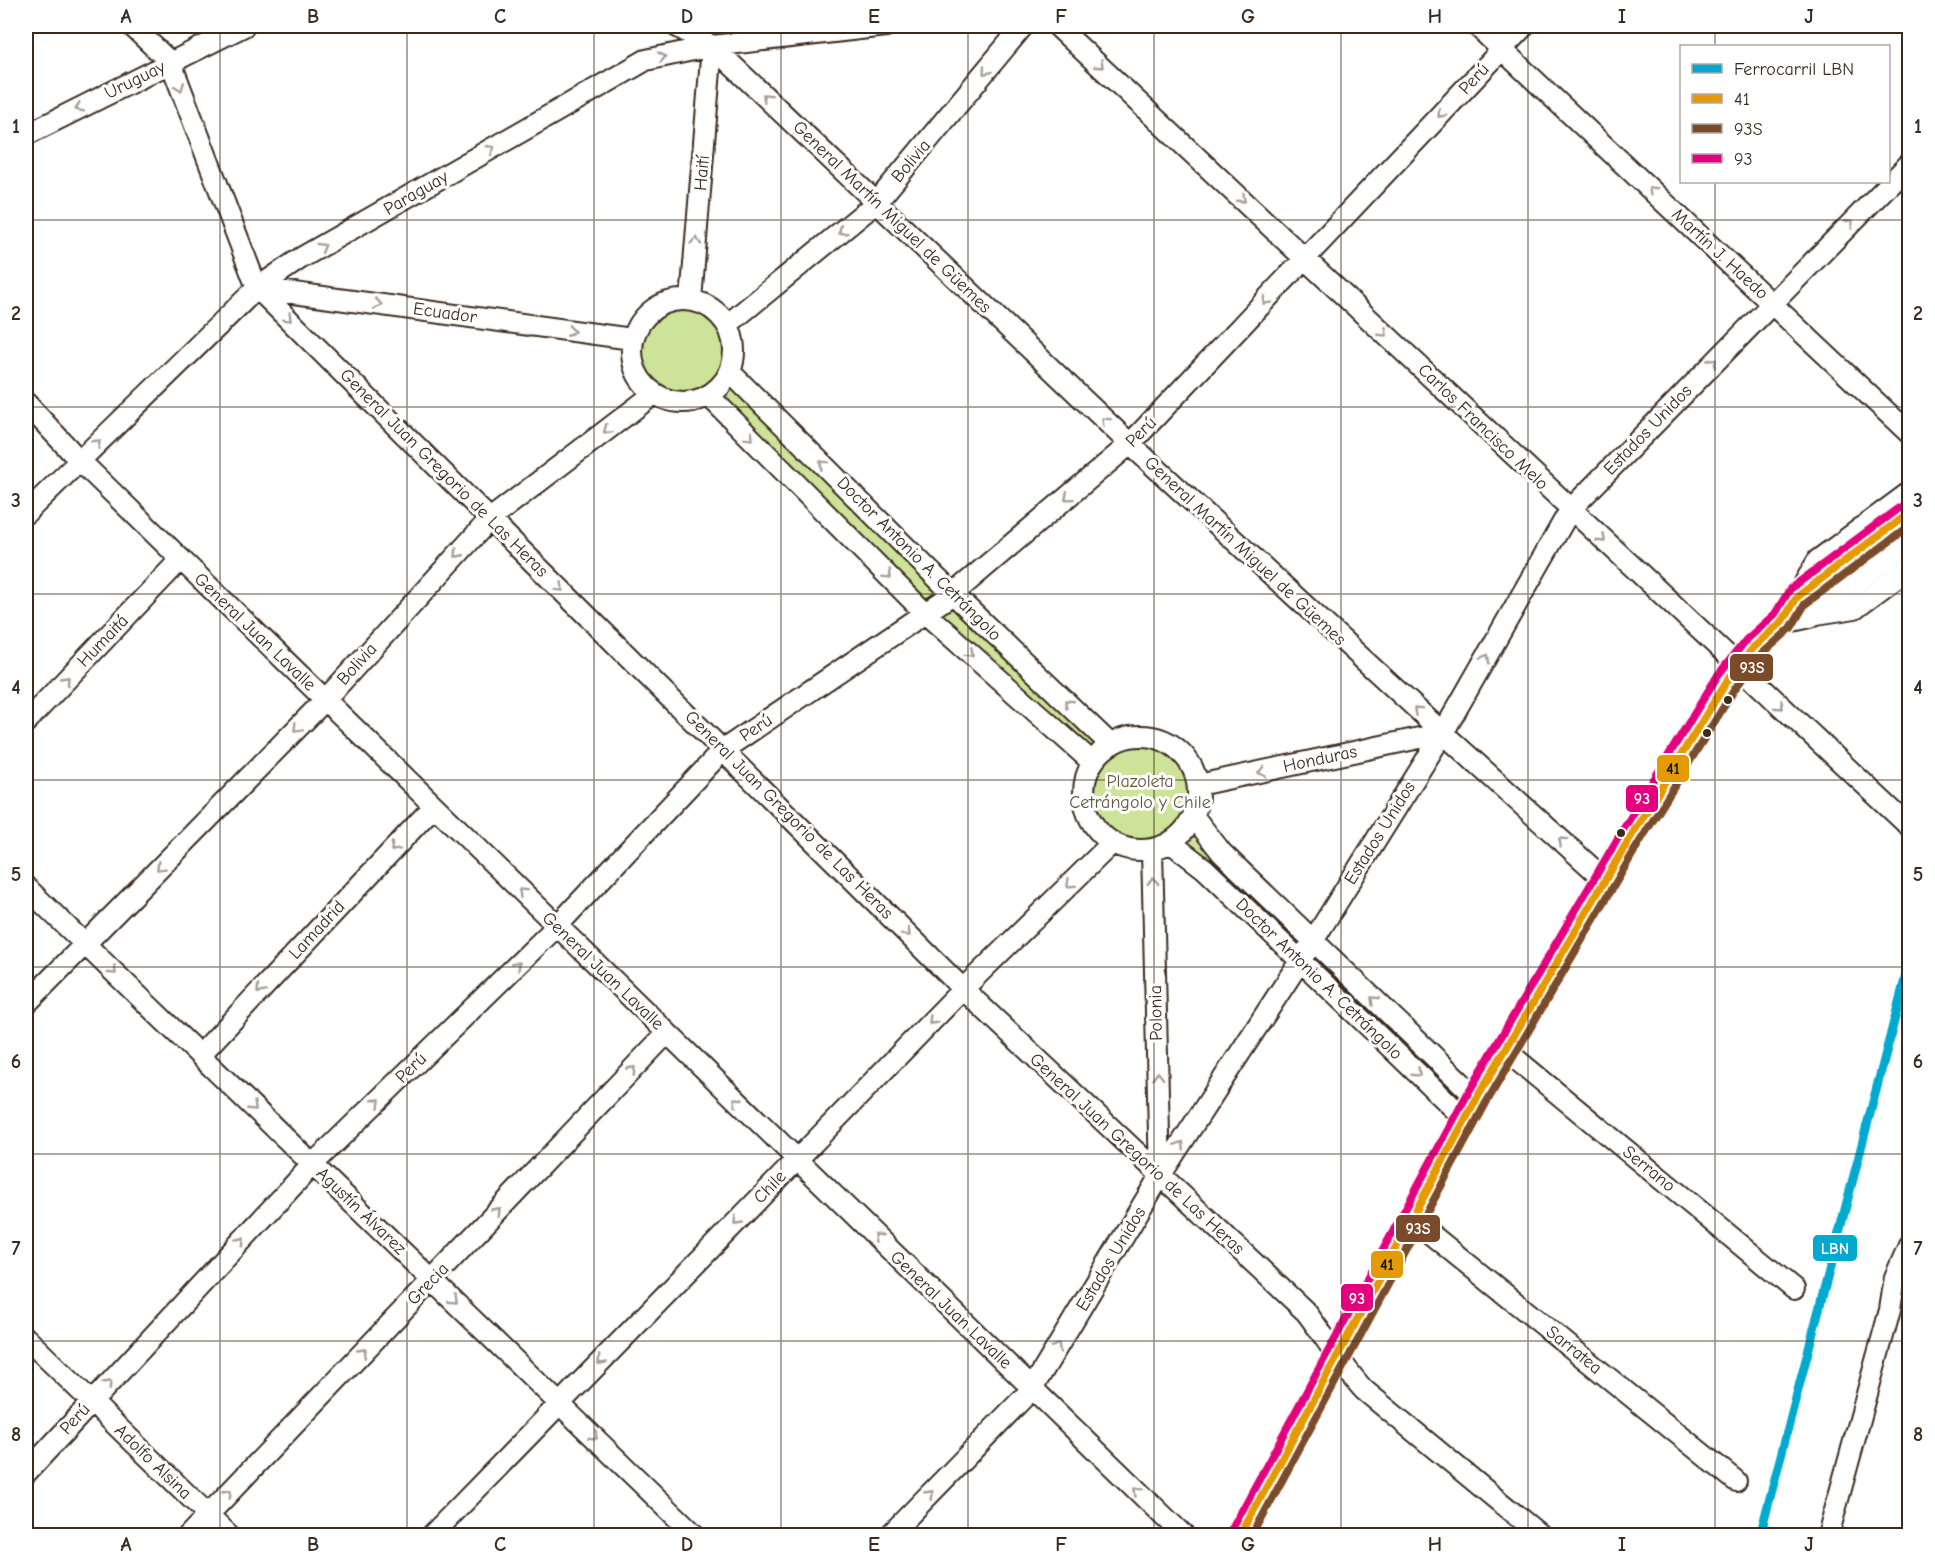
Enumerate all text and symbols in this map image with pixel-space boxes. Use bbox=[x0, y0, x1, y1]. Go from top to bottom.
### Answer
text: A bbox=[120, 5, 132, 28]
text: B bbox=[307, 5, 319, 28]
text: C bbox=[494, 5, 506, 28]
text: D bbox=[681, 5, 693, 28]
text: E bbox=[868, 5, 880, 28]
text: F bbox=[1055, 5, 1067, 28]
text: G bbox=[1241, 5, 1255, 28]
text: H bbox=[1428, 5, 1442, 28]
text: I bbox=[1618, 5, 1626, 28]
text: J bbox=[1804, 5, 1814, 28]
legend bbox=[1680, 45, 1890, 183]
one-way arrow bbox=[657, 51, 667, 64]
street label: Uruguay bbox=[101, 56, 170, 104]
one-way arrow bbox=[1092, 58, 1103, 69]
street label: Perú bbox=[1454, 59, 1494, 99]
text: Ferrocarril LBN bbox=[1734, 59, 1854, 80]
one-way arrow bbox=[982, 64, 993, 75]
one-way arrow bbox=[173, 81, 185, 92]
text: 41 bbox=[1734, 89, 1750, 110]
one-way arrow bbox=[763, 94, 774, 105]
one-way arrow bbox=[74, 101, 85, 113]
one-way arrow bbox=[1437, 107, 1448, 118]
text: 1 bbox=[12, 115, 20, 138]
text: 1 bbox=[1914, 115, 1922, 138]
street label: General Martín Miguel de Güemes bbox=[788, 116, 996, 318]
text: 93S bbox=[1734, 119, 1763, 140]
street label: Bolivia bbox=[887, 135, 935, 187]
one-way arrow bbox=[485, 145, 495, 156]
text: 93 bbox=[1734, 149, 1753, 170]
street label: Haití bbox=[690, 153, 714, 192]
street label: Paraguay bbox=[380, 166, 453, 220]
one-way arrow bbox=[1649, 187, 1660, 198]
one-way arrow bbox=[1235, 192, 1246, 203]
street label: Martín J. Haedo bbox=[1667, 204, 1773, 304]
one-way arrow bbox=[1843, 219, 1854, 229]
one-way arrow bbox=[838, 223, 849, 234]
one-way arrow bbox=[689, 237, 702, 246]
one-way arrow bbox=[316, 242, 326, 254]
one-way arrow bbox=[1262, 294, 1273, 305]
one-way arrow bbox=[373, 298, 382, 310]
street label: Ecuador bbox=[412, 298, 479, 328]
text: 2 bbox=[11, 302, 21, 325]
text: 2 bbox=[1913, 302, 1923, 325]
one-way arrow bbox=[280, 310, 291, 321]
one-way arrow bbox=[566, 324, 575, 336]
one-way arrow bbox=[1376, 325, 1387, 336]
street label: Carlos Francisco Melo bbox=[1414, 359, 1552, 495]
one-way arrow bbox=[1706, 359, 1717, 370]
street label: General Juan Gregorio de Las Heras bbox=[336, 365, 552, 581]
street label: Estados Unidos bbox=[1600, 380, 1696, 480]
street label: Perú bbox=[1121, 412, 1161, 452]
one-way arrow bbox=[1101, 417, 1112, 428]
one-way arrow bbox=[603, 422, 614, 433]
one-way arrow bbox=[743, 431, 754, 441]
one-way arrow bbox=[90, 439, 101, 450]
street label: General Martín Miguel de Güemes bbox=[1140, 452, 1350, 650]
one-way arrow bbox=[819, 460, 830, 471]
street label: Doctor Antonio A. Cetrángolo bbox=[832, 472, 1006, 646]
text: 3 bbox=[11, 489, 21, 512]
text: 3 bbox=[1913, 489, 1923, 512]
one-way arrow bbox=[1064, 490, 1075, 501]
one-way arrow bbox=[1595, 532, 1605, 543]
one-way arrow bbox=[454, 547, 465, 558]
one-way arrow bbox=[880, 568, 891, 579]
street label: General Juan Lavalle bbox=[190, 569, 320, 695]
one-way arrow bbox=[552, 581, 563, 592]
street label: Humaitá bbox=[73, 611, 133, 671]
street label: Bolivia bbox=[333, 639, 381, 689]
one-way arrow bbox=[963, 646, 974, 657]
line badge: 93S bbox=[1729, 653, 1774, 682]
one-way arrow bbox=[1478, 654, 1490, 664]
text: 93S bbox=[1740, 659, 1765, 677]
text: 4 bbox=[11, 676, 21, 699]
one-way arrow bbox=[59, 676, 70, 686]
text: 4 bbox=[1913, 676, 1923, 699]
unlabelled marker bbox=[1722, 694, 1734, 706]
one-way arrow bbox=[1774, 699, 1784, 710]
one-way arrow bbox=[1064, 700, 1075, 711]
one-way arrow bbox=[1414, 706, 1424, 717]
street label: General Juan Gregorio de Las Heras bbox=[681, 707, 897, 923]
street label: Perú bbox=[736, 710, 776, 746]
one-way arrow bbox=[293, 721, 304, 731]
unlabelled marker bbox=[1701, 727, 1713, 739]
street label: Honduras bbox=[1281, 741, 1359, 777]
line badge: 41 bbox=[1656, 754, 1690, 783]
text: 41 bbox=[1666, 760, 1680, 778]
one-way arrow bbox=[1258, 764, 1268, 777]
park label: Plazoleta Cetrángolo y Chile bbox=[1069, 771, 1211, 813]
street label: Estados Unidos bbox=[1340, 778, 1420, 888]
line badge: 93 bbox=[1625, 784, 1659, 813]
text: 93 bbox=[1634, 790, 1650, 808]
unlabelled marker bbox=[1615, 827, 1627, 839]
one-way arrow bbox=[1558, 837, 1569, 848]
one-way arrow bbox=[390, 841, 401, 852]
one-way arrow bbox=[156, 860, 167, 870]
text: 5 bbox=[11, 863, 21, 886]
text: 5 bbox=[1913, 863, 1923, 886]
one-way arrow bbox=[1067, 877, 1077, 888]
one-way arrow bbox=[1146, 877, 1159, 886]
one-way arrow bbox=[519, 888, 529, 899]
street label: Doctor Antonio A. Cetrángolo bbox=[1231, 894, 1407, 1064]
street label: Lamadrid bbox=[285, 896, 349, 964]
street label: General Juan Lavalle bbox=[538, 908, 668, 1034]
one-way arrow bbox=[900, 925, 911, 936]
one-way arrow bbox=[509, 962, 520, 973]
one-way arrow bbox=[106, 964, 117, 975]
one-way arrow bbox=[256, 984, 267, 994]
street label: Polonia bbox=[1145, 985, 1167, 1041]
one-way arrow bbox=[1370, 996, 1381, 1007]
one-way arrow bbox=[928, 1014, 939, 1025]
street label: Perú bbox=[391, 1048, 431, 1088]
street label: General Juan Gregorio de Las Heras bbox=[1025, 1049, 1249, 1259]
text: 6 bbox=[11, 1050, 21, 1073]
text: 6 bbox=[1913, 1050, 1923, 1073]
one-way arrow bbox=[1410, 1066, 1420, 1077]
one-way arrow bbox=[625, 1067, 636, 1077]
one-way arrow bbox=[1151, 1071, 1164, 1080]
one-way arrow bbox=[370, 1098, 381, 1109]
one-way arrow bbox=[734, 1098, 745, 1109]
one-way arrow bbox=[247, 1100, 257, 1111]
one-way arrow bbox=[1173, 1140, 1184, 1151]
street label: Serrano bbox=[1618, 1141, 1680, 1197]
street label: Agustín Álvarez bbox=[312, 1162, 411, 1259]
street label: Chile bbox=[749, 1166, 791, 1208]
street label: Estados Unidos bbox=[1072, 1203, 1150, 1315]
one-way arrow bbox=[490, 1208, 501, 1219]
line badge: 93S bbox=[1395, 1214, 1441, 1243]
one-way arrow bbox=[733, 1215, 744, 1225]
text: 93S bbox=[1406, 1220, 1431, 1238]
one-way arrow bbox=[873, 1234, 884, 1245]
line badge: LBN bbox=[1812, 1234, 1858, 1262]
text: 7 bbox=[12, 1237, 21, 1260]
one-way arrow bbox=[234, 1237, 245, 1248]
text: 7 bbox=[1914, 1237, 1923, 1260]
text: LBN bbox=[1821, 1240, 1849, 1258]
street label: General Juan Lavalle bbox=[886, 1247, 1016, 1373]
line badge: 41 bbox=[1370, 1250, 1404, 1279]
text: 41 bbox=[1380, 1256, 1394, 1274]
street label: Grecia bbox=[403, 1258, 453, 1310]
line badge: 93 bbox=[1340, 1283, 1374, 1312]
text: 93 bbox=[1349, 1290, 1365, 1308]
one-way arrow bbox=[447, 1293, 458, 1304]
street label: Sarratea bbox=[1542, 1321, 1606, 1379]
one-way arrow bbox=[1050, 1343, 1062, 1353]
one-way arrow bbox=[355, 1349, 366, 1360]
one-way arrow bbox=[597, 1354, 608, 1364]
one-way arrow bbox=[101, 1380, 112, 1390]
street label: Perú bbox=[55, 1399, 95, 1439]
street label: Adolfo Alsina bbox=[110, 1420, 196, 1504]
text: 8 bbox=[11, 1423, 21, 1446]
text: 8 bbox=[1913, 1423, 1923, 1446]
one-way arrow bbox=[588, 1429, 598, 1440]
one-way arrow bbox=[1133, 1487, 1144, 1498]
one-way arrow bbox=[221, 1490, 232, 1500]
one-way arrow bbox=[923, 1490, 934, 1501]
text: A bbox=[120, 1533, 132, 1556]
text: B bbox=[307, 1533, 319, 1556]
text: C bbox=[494, 1533, 506, 1556]
text: D bbox=[681, 1533, 693, 1556]
text: E bbox=[868, 1533, 880, 1556]
text: F bbox=[1055, 1533, 1067, 1556]
text: G bbox=[1241, 1533, 1255, 1556]
text: H bbox=[1428, 1533, 1442, 1556]
text: I bbox=[1618, 1533, 1626, 1556]
text: J bbox=[1804, 1533, 1814, 1556]

